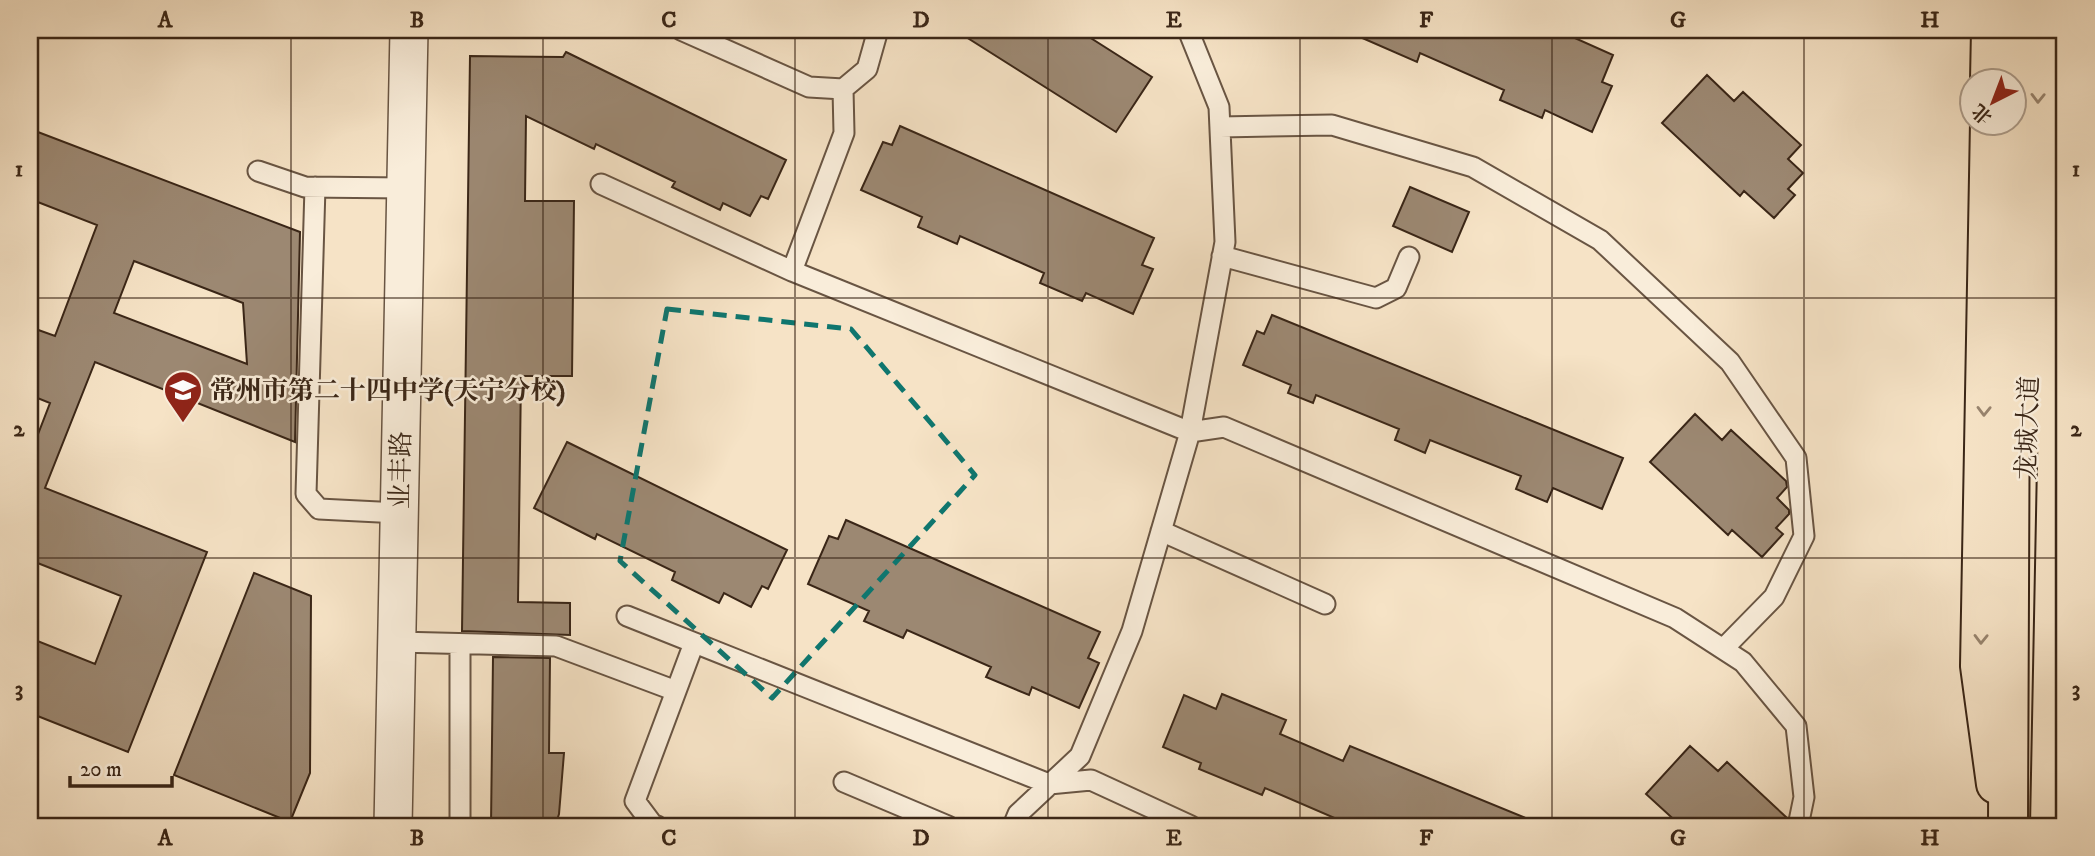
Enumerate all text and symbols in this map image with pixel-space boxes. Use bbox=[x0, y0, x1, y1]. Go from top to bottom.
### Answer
text: A bbox=[157, 6, 174, 35]
text: B bbox=[410, 6, 424, 35]
text: C bbox=[661, 6, 677, 35]
text: D bbox=[912, 6, 930, 35]
text: E bbox=[1166, 6, 1182, 35]
text: F bbox=[1419, 6, 1434, 35]
text: G bbox=[1670, 6, 1686, 35]
text: H bbox=[1920, 6, 1940, 35]
north arrow bbox=[1958, 66, 2028, 136]
one-way arrow bbox=[2030, 93, 2046, 104]
text: 北 bbox=[1968, 99, 1997, 128]
text: 1 bbox=[15, 155, 23, 184]
text: 1 bbox=[2072, 155, 2080, 184]
school or university icon: 常州市第二十四中学(天宁分校) bbox=[162, 369, 204, 424]
place label: 常州市第二十四中学(天宁分校) bbox=[210, 375, 565, 408]
street label: 龙城大道 bbox=[2010, 376, 2047, 481]
one-way arrow bbox=[1977, 406, 1992, 417]
text: 2 bbox=[13, 415, 25, 444]
text: 2 bbox=[2070, 415, 2082, 444]
street label: 业丰路 bbox=[384, 431, 419, 509]
one-way arrow bbox=[1973, 633, 1988, 644]
text: 3 bbox=[15, 675, 23, 704]
text: 3 bbox=[2072, 675, 2080, 704]
scale bar bbox=[70, 744, 172, 788]
text: 20 m bbox=[80, 757, 122, 783]
text: A bbox=[157, 824, 174, 853]
text: B bbox=[410, 824, 424, 853]
text: C bbox=[661, 824, 677, 853]
text: D bbox=[912, 824, 930, 853]
text: E bbox=[1166, 824, 1182, 853]
text: F bbox=[1419, 824, 1434, 853]
text: G bbox=[1670, 824, 1686, 853]
text: H bbox=[1920, 824, 1940, 853]

